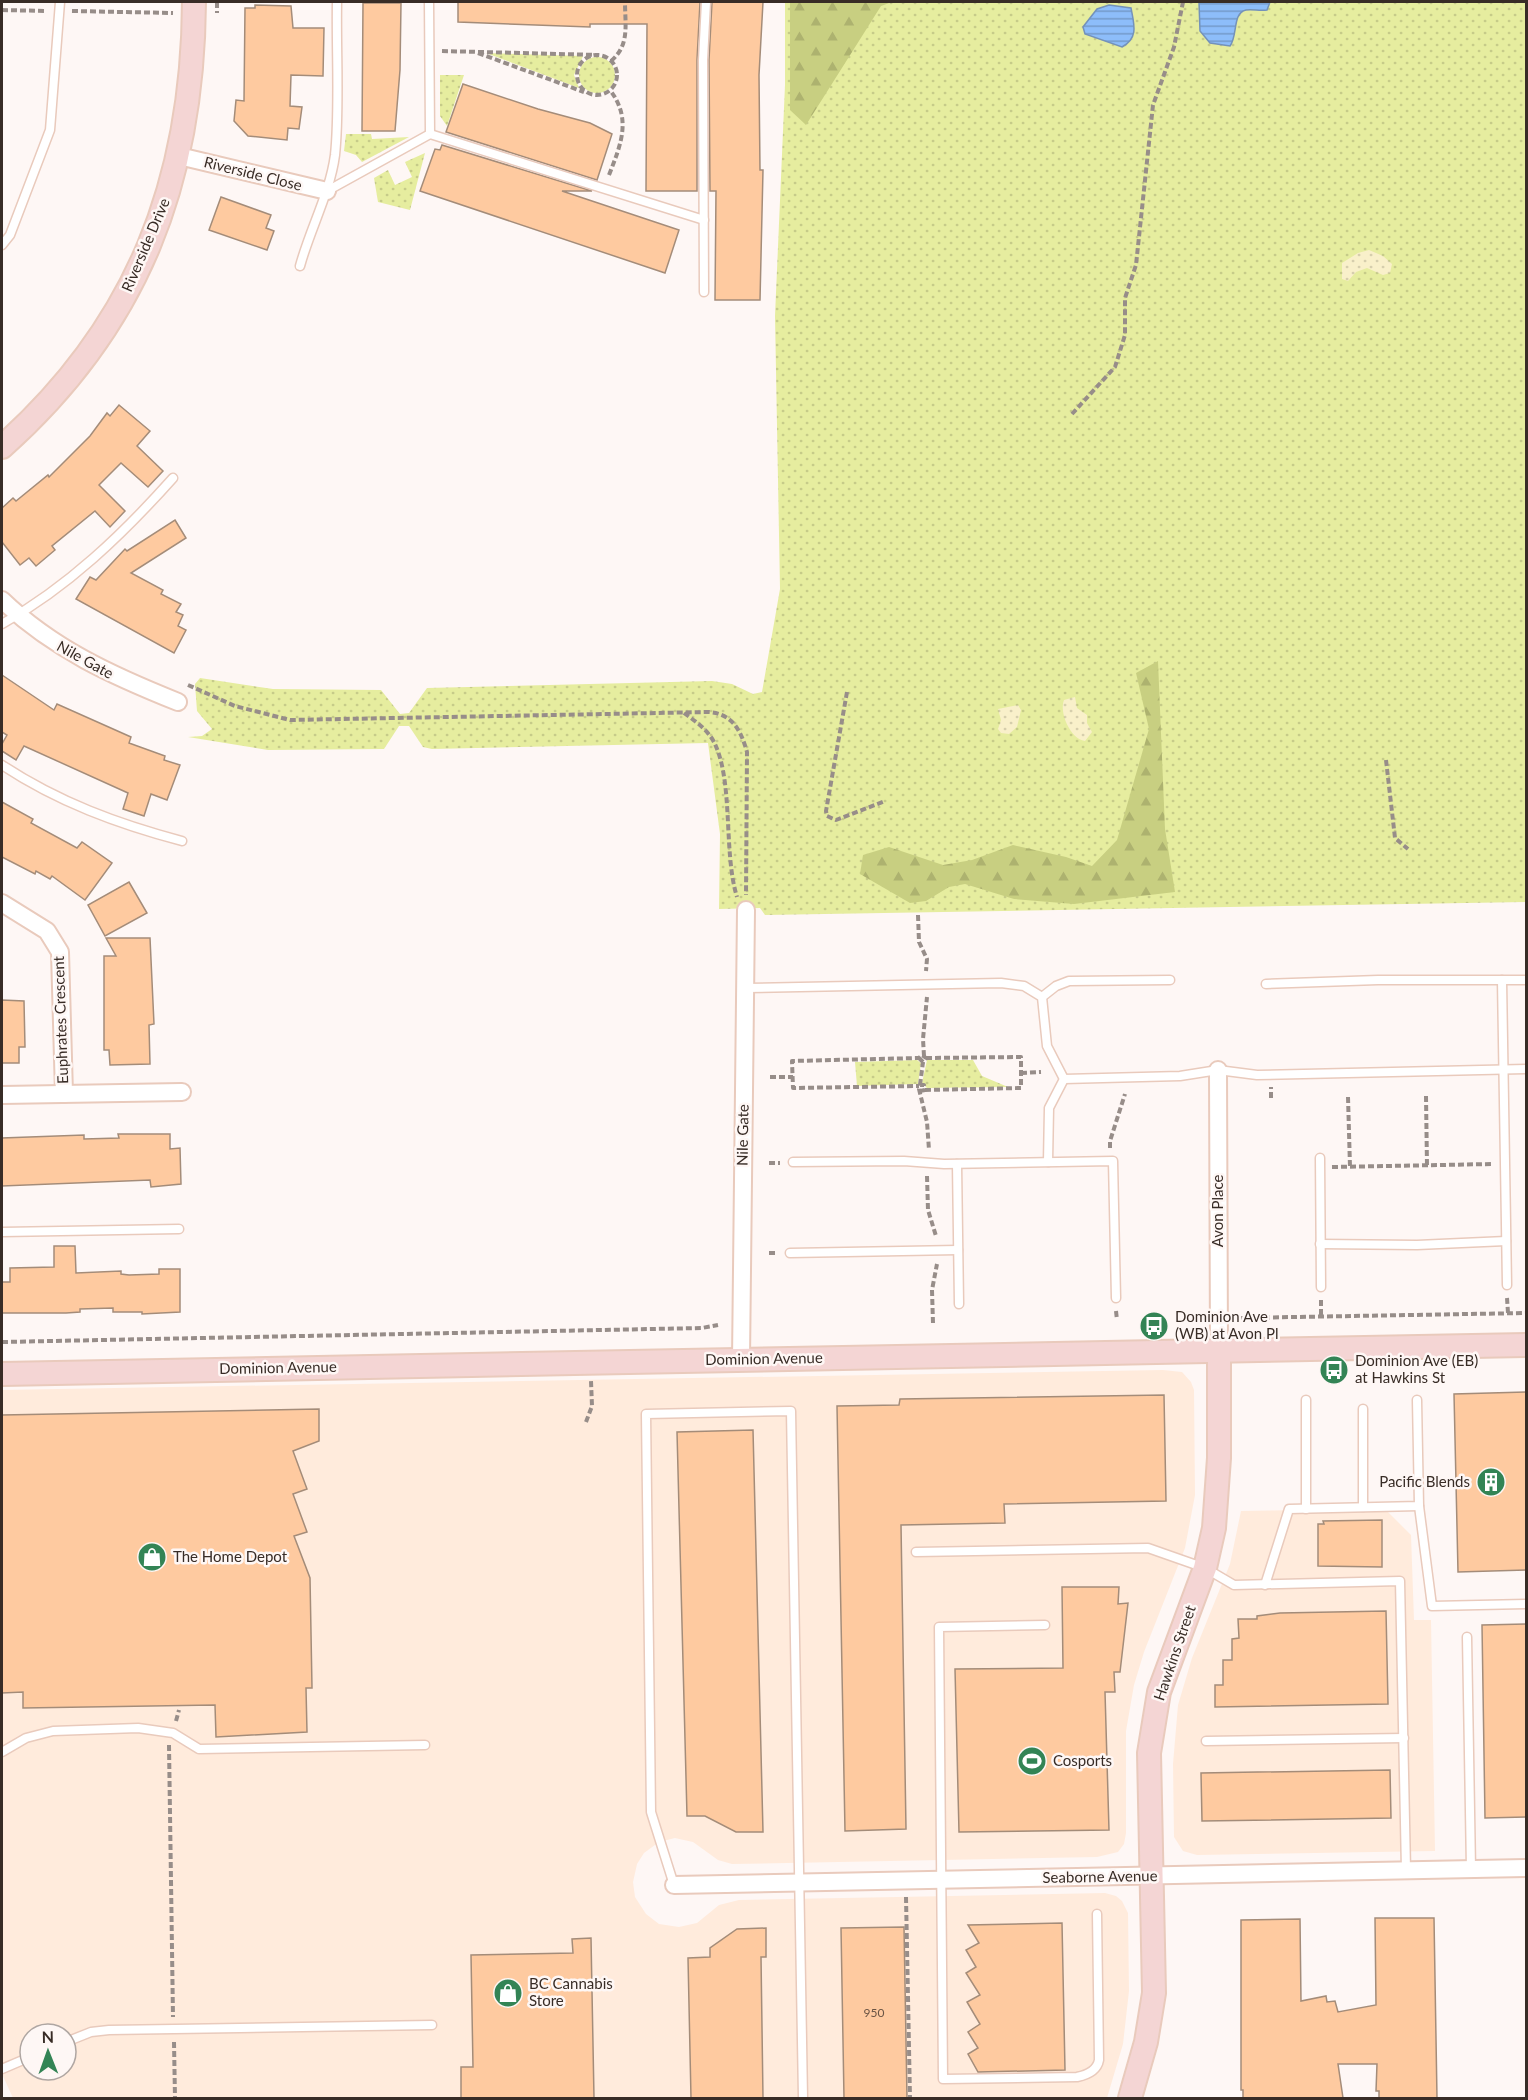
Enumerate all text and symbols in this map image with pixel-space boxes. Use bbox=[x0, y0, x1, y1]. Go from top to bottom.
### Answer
street label: Riverside Close bbox=[202, 152, 304, 194]
street label: Riverside Drive bbox=[117, 195, 173, 294]
street label: Nile Gate bbox=[54, 636, 117, 682]
street label: Euphrates Crescent bbox=[49, 955, 71, 1084]
street label: Nile Gate bbox=[732, 1104, 752, 1166]
street label: Avon Place bbox=[1208, 1175, 1226, 1247]
place label: Dominion Ave (WB) at Avon Pl bbox=[1175, 1307, 1278, 1342]
bus stop icon: Dominion Ave (WB) at Avon Pl bbox=[1138, 1310, 1170, 1342]
street label: Dominion Avenue bbox=[705, 1348, 823, 1368]
place label: Dominion Ave (EB) at Hawkins St bbox=[1355, 1351, 1478, 1386]
bus stop icon: Dominion Ave (EB) at Hawkins St bbox=[1318, 1354, 1350, 1386]
street label: Dominion Avenue bbox=[219, 1357, 337, 1377]
building icon: Pacific Blends bbox=[1475, 1466, 1507, 1498]
place label: Pacific Blends bbox=[1379, 1472, 1470, 1490]
shop icon: The Home Depot bbox=[136, 1541, 168, 1573]
place label: The Home Depot bbox=[173, 1547, 288, 1565]
street label: Hawkins Street bbox=[1149, 1602, 1199, 1703]
sports icon: Cosports bbox=[1016, 1745, 1048, 1777]
place label: Cosports bbox=[1053, 1751, 1112, 1769]
street label: Seaborne Avenue bbox=[1042, 1866, 1158, 1886]
place label: BC Cannabis Store bbox=[529, 1974, 613, 2009]
shop icon: BC Cannabis Store bbox=[492, 1977, 524, 2009]
house number: 950 bbox=[864, 2005, 884, 2020]
north arrow bbox=[18, 2022, 78, 2082]
text: N bbox=[41, 2027, 54, 2046]

